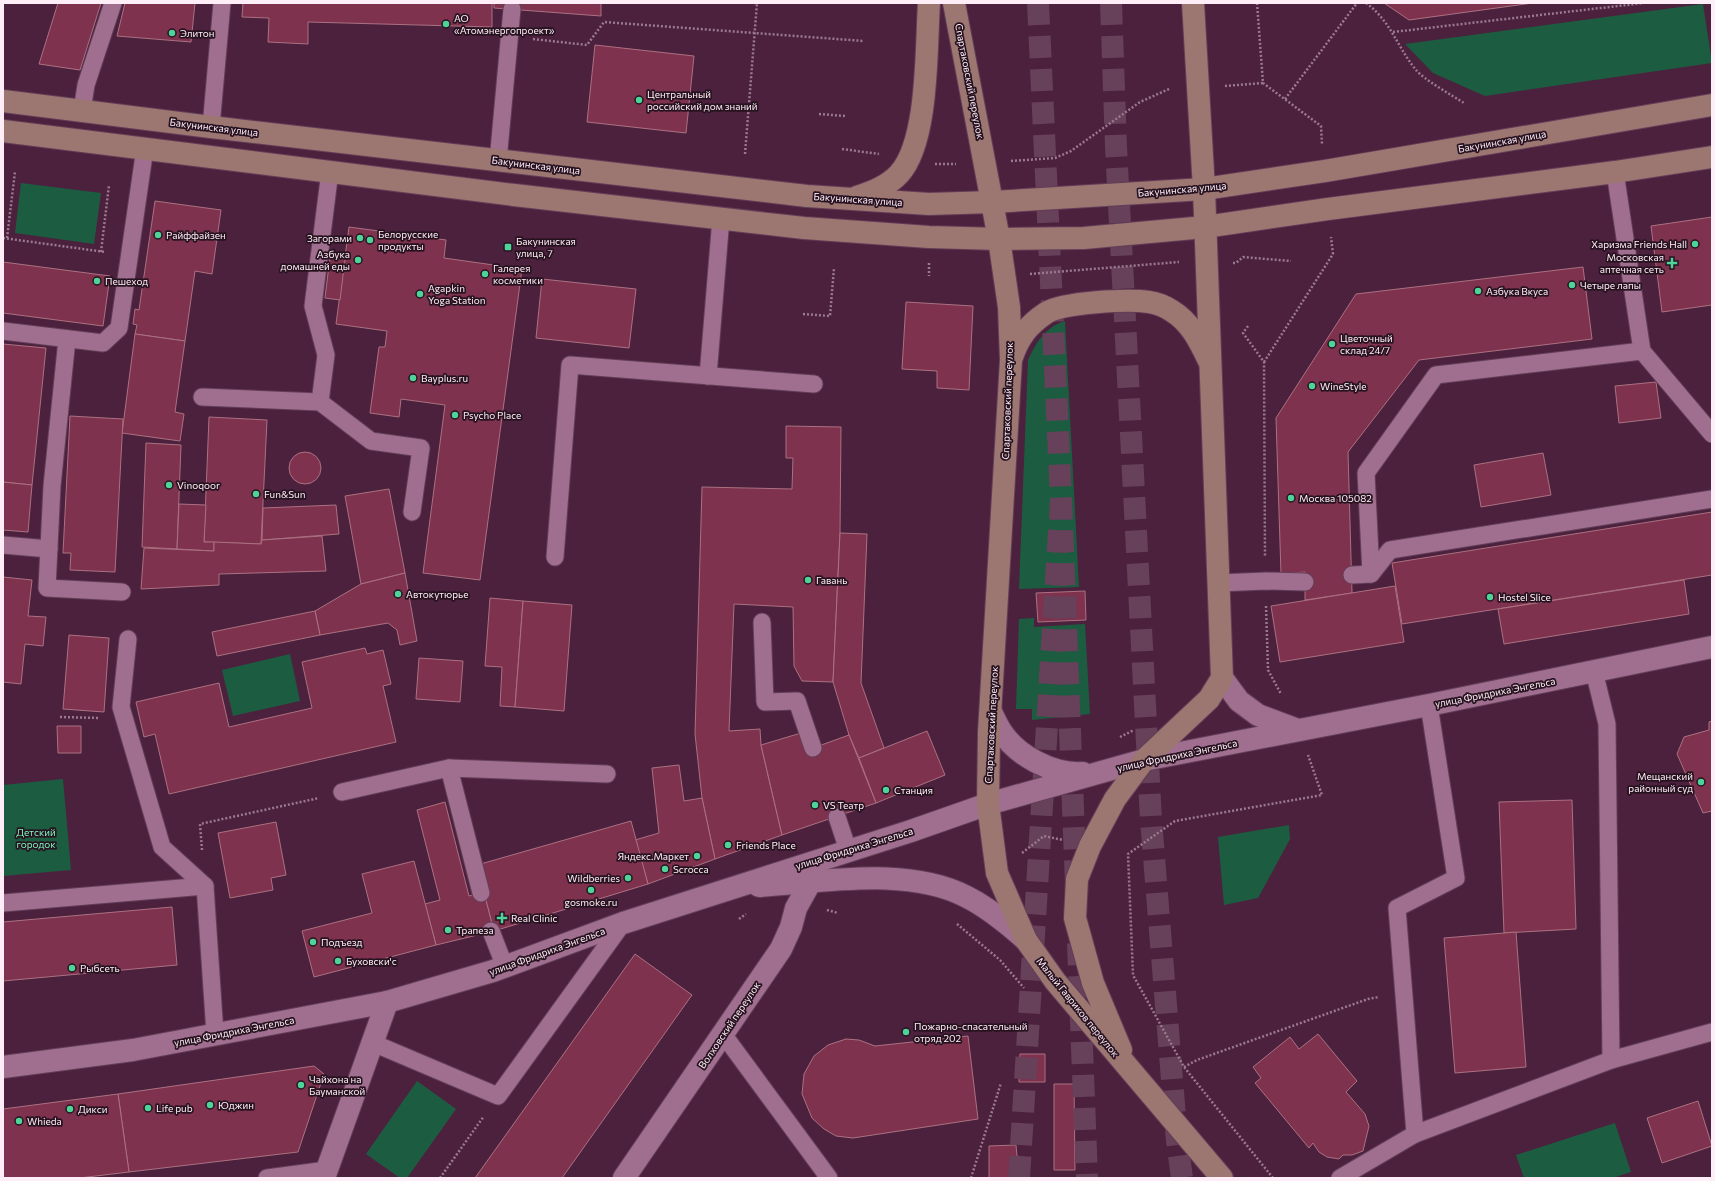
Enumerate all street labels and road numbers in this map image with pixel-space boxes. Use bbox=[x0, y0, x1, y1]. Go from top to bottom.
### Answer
street label: Спартаковский переулок bbox=[953, 22, 987, 140]
street label: Бакунинская улица bbox=[169, 116, 259, 138]
street label: Бакунинская улица bbox=[1457, 127, 1547, 155]
street label: Бакунинская улица bbox=[491, 154, 581, 176]
street label: Бакунинская улица bbox=[1137, 179, 1227, 199]
street label: Бакунинская улица bbox=[813, 190, 903, 208]
street label: Спартаковский переулок bbox=[999, 341, 1015, 460]
street label: Спартаковский переулок bbox=[982, 665, 1000, 784]
street label: улица Фридриха Энгельса bbox=[1434, 674, 1556, 710]
street label: улица Фридриха Энгельса bbox=[1116, 736, 1238, 774]
street label: улица Фридриха Энгельса bbox=[794, 824, 914, 872]
street label: улица Фридриха Энгельса bbox=[487, 924, 607, 978]
street label: Малый Гавриков переулок bbox=[1034, 955, 1122, 1060]
street label: Волховский переулок bbox=[695, 979, 763, 1071]
street label: улица Фридриха Энгельса bbox=[173, 1013, 295, 1049]

